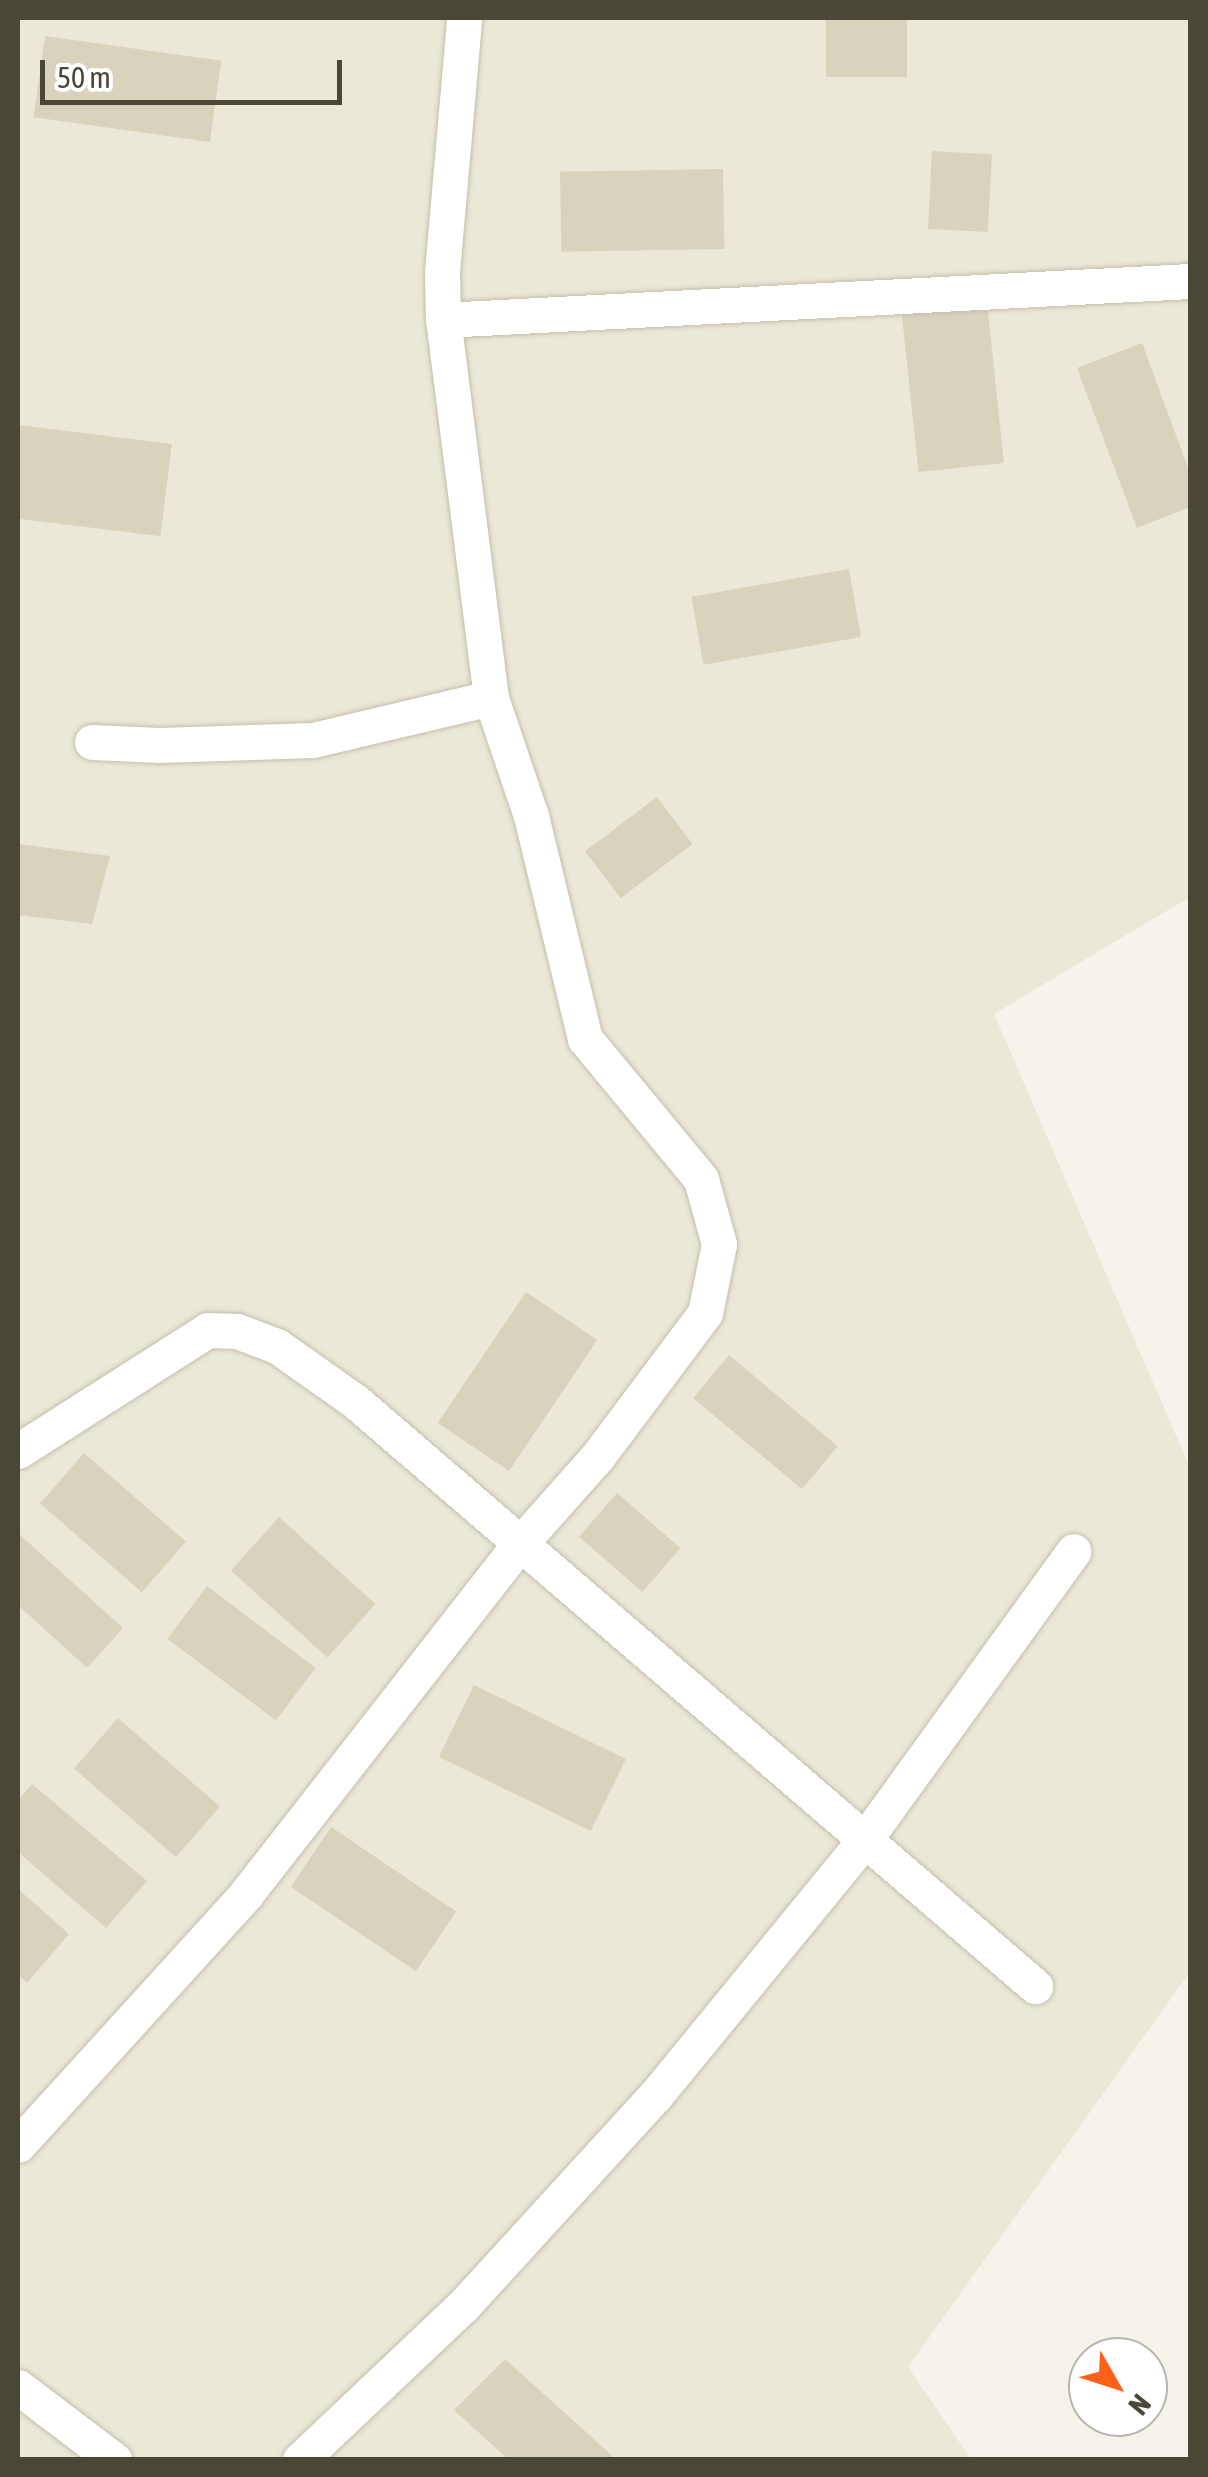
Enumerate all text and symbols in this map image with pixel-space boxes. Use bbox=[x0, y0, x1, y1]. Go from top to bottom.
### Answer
scale bar bbox=[45, 40, 348, 102]
text: 50 m bbox=[57, 60, 111, 94]
north arrow bbox=[1068, 2337, 1168, 2437]
text: N bbox=[1122, 2388, 1157, 2421]

